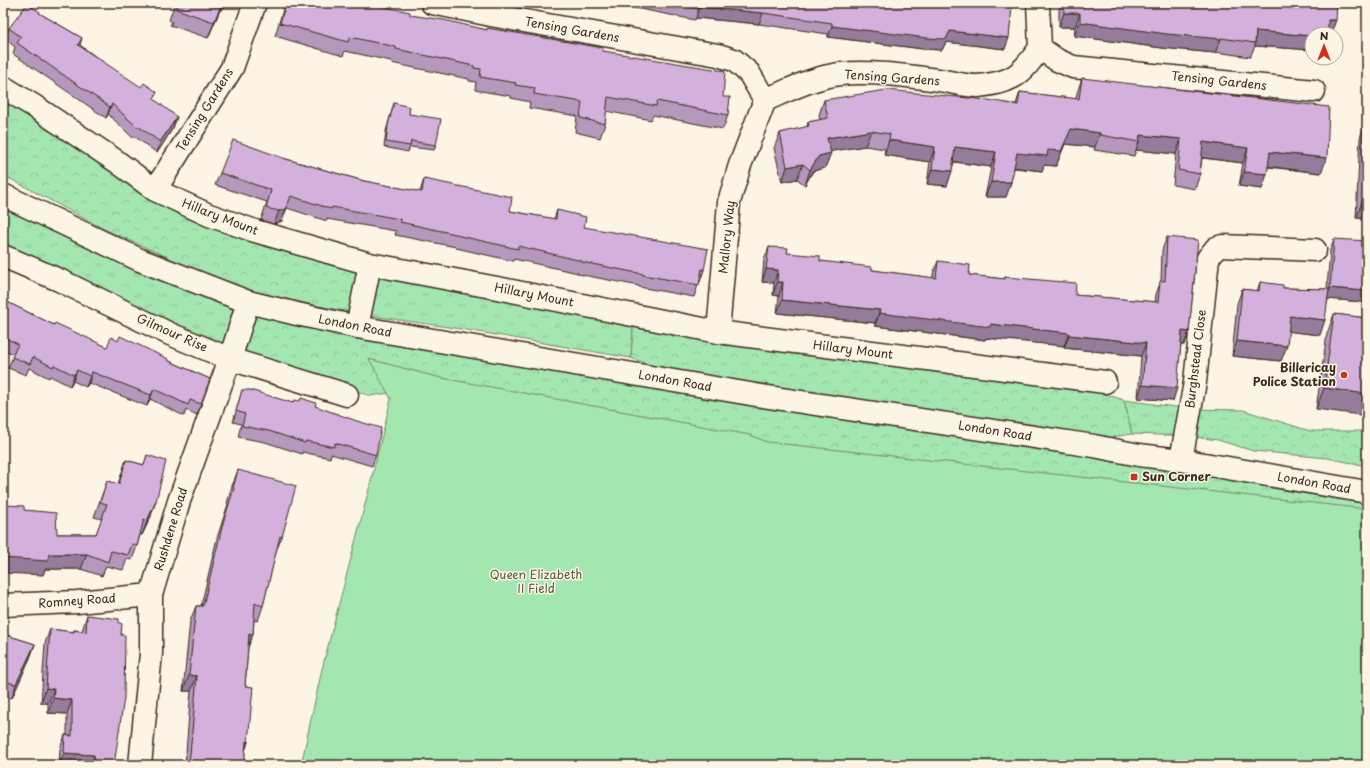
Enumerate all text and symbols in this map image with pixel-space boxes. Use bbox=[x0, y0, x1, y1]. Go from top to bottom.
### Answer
street label: Tensing Gardens bbox=[523, 12, 621, 46]
north arrow bbox=[1304, 26, 1344, 66]
text: N bbox=[1320, 27, 1329, 44]
street label: Tensing Gardens bbox=[171, 64, 237, 155]
street label: Tensing Gardens bbox=[844, 65, 941, 89]
street label: Tensing Gardens bbox=[1171, 66, 1268, 94]
street label: Hillary Mount bbox=[180, 193, 261, 239]
street label: Mallory Way bbox=[713, 199, 739, 274]
street label: Hillary Mount bbox=[493, 278, 575, 311]
street label: Gilmour Rise bbox=[134, 308, 211, 356]
street label: Burghstead Close bbox=[1180, 308, 1210, 409]
street label: London Road bbox=[317, 309, 393, 341]
street label: Hillary Mount bbox=[812, 335, 894, 363]
place label: Billericay Police Station bbox=[1253, 358, 1336, 390]
street label: London Road bbox=[637, 365, 713, 395]
marker: Billericay Police Station bbox=[1339, 370, 1349, 380]
street label: London Road bbox=[957, 415, 1033, 445]
place label: Sun Corner bbox=[1142, 467, 1211, 485]
street label: London Road bbox=[1276, 467, 1352, 497]
marker: Sun Corner bbox=[1129, 472, 1139, 482]
street label: Rushdene Road bbox=[149, 485, 191, 573]
park label: Queen Elizabeth II Field bbox=[490, 565, 582, 597]
street label: Romney Road bbox=[38, 588, 116, 612]

